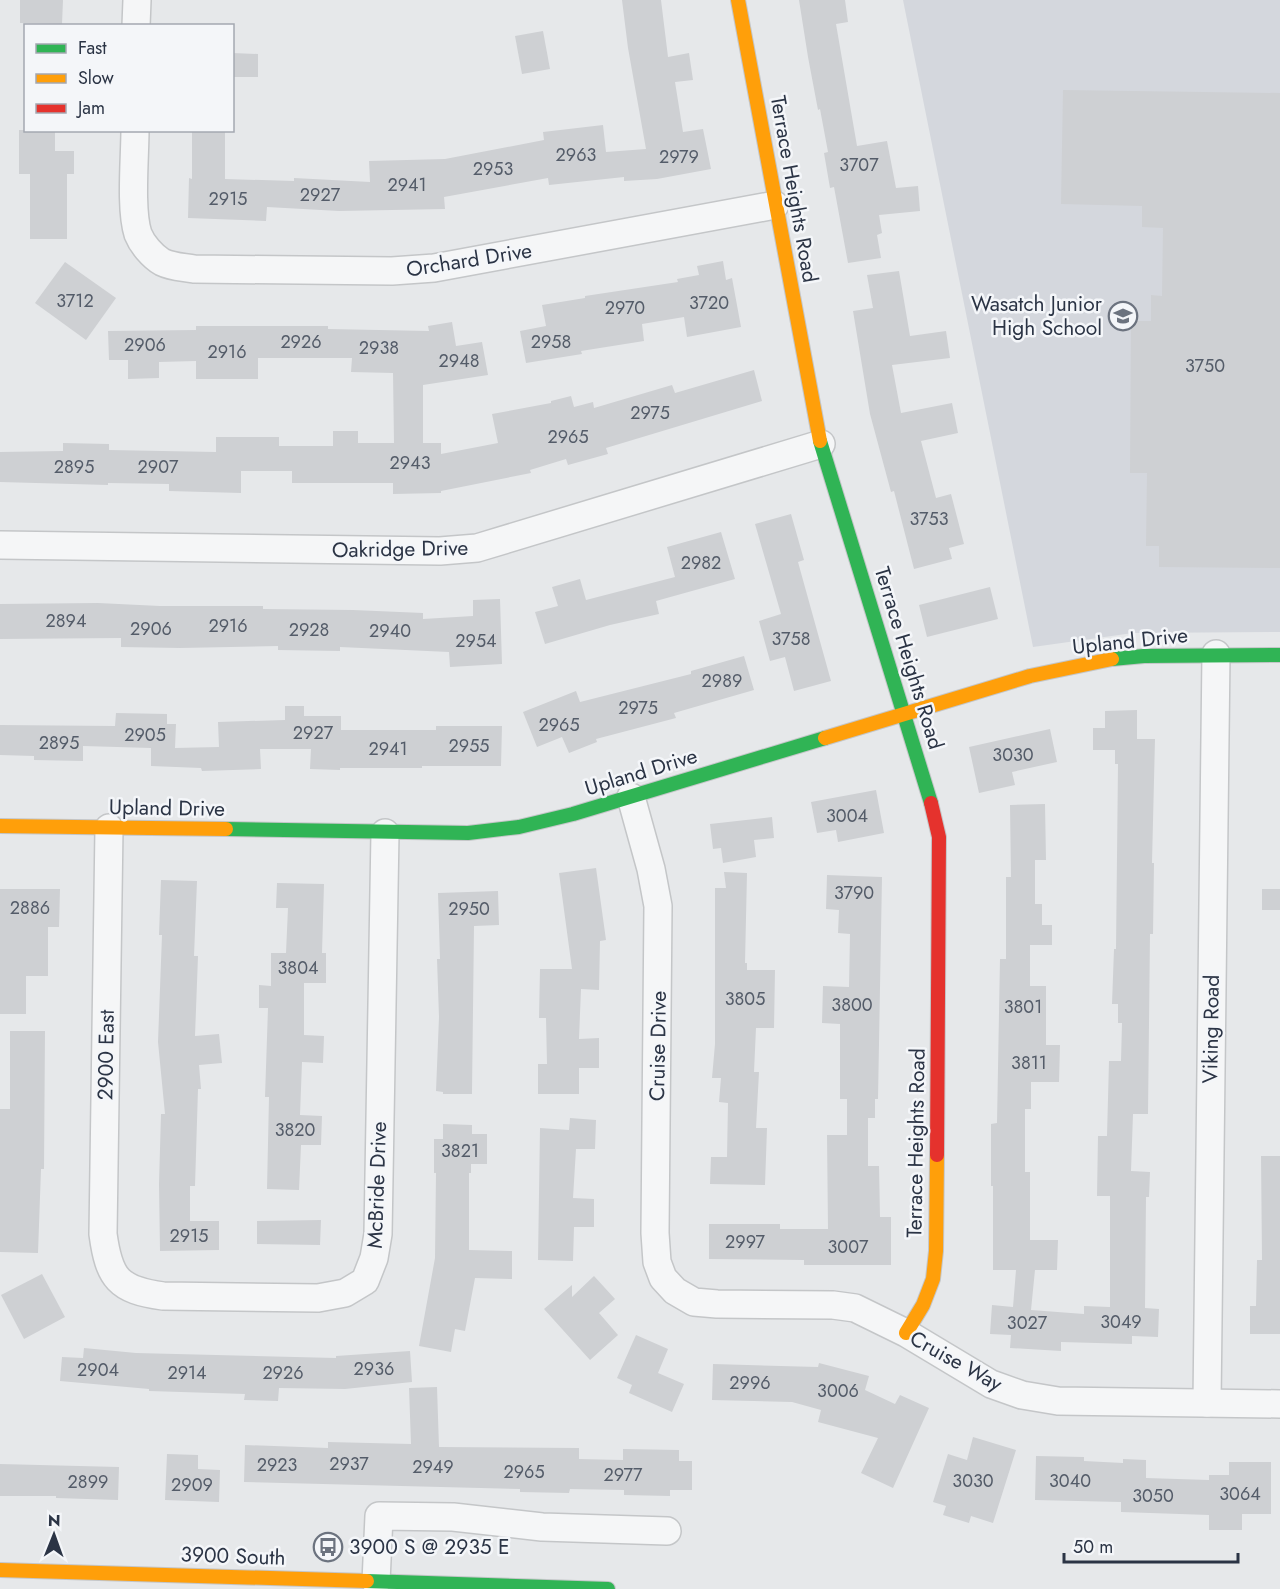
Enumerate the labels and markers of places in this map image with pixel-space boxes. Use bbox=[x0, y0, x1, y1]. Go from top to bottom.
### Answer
place label: Wasatch Junior High School bbox=[971, 289, 1103, 343]
school or university icon: Wasatch Junior High School bbox=[1107, 300, 1139, 332]
bus stop icon: 3900 S @ 2935 E bbox=[312, 1531, 344, 1563]
place label: 3900 S @ 2935 E bbox=[349, 1532, 510, 1562]

